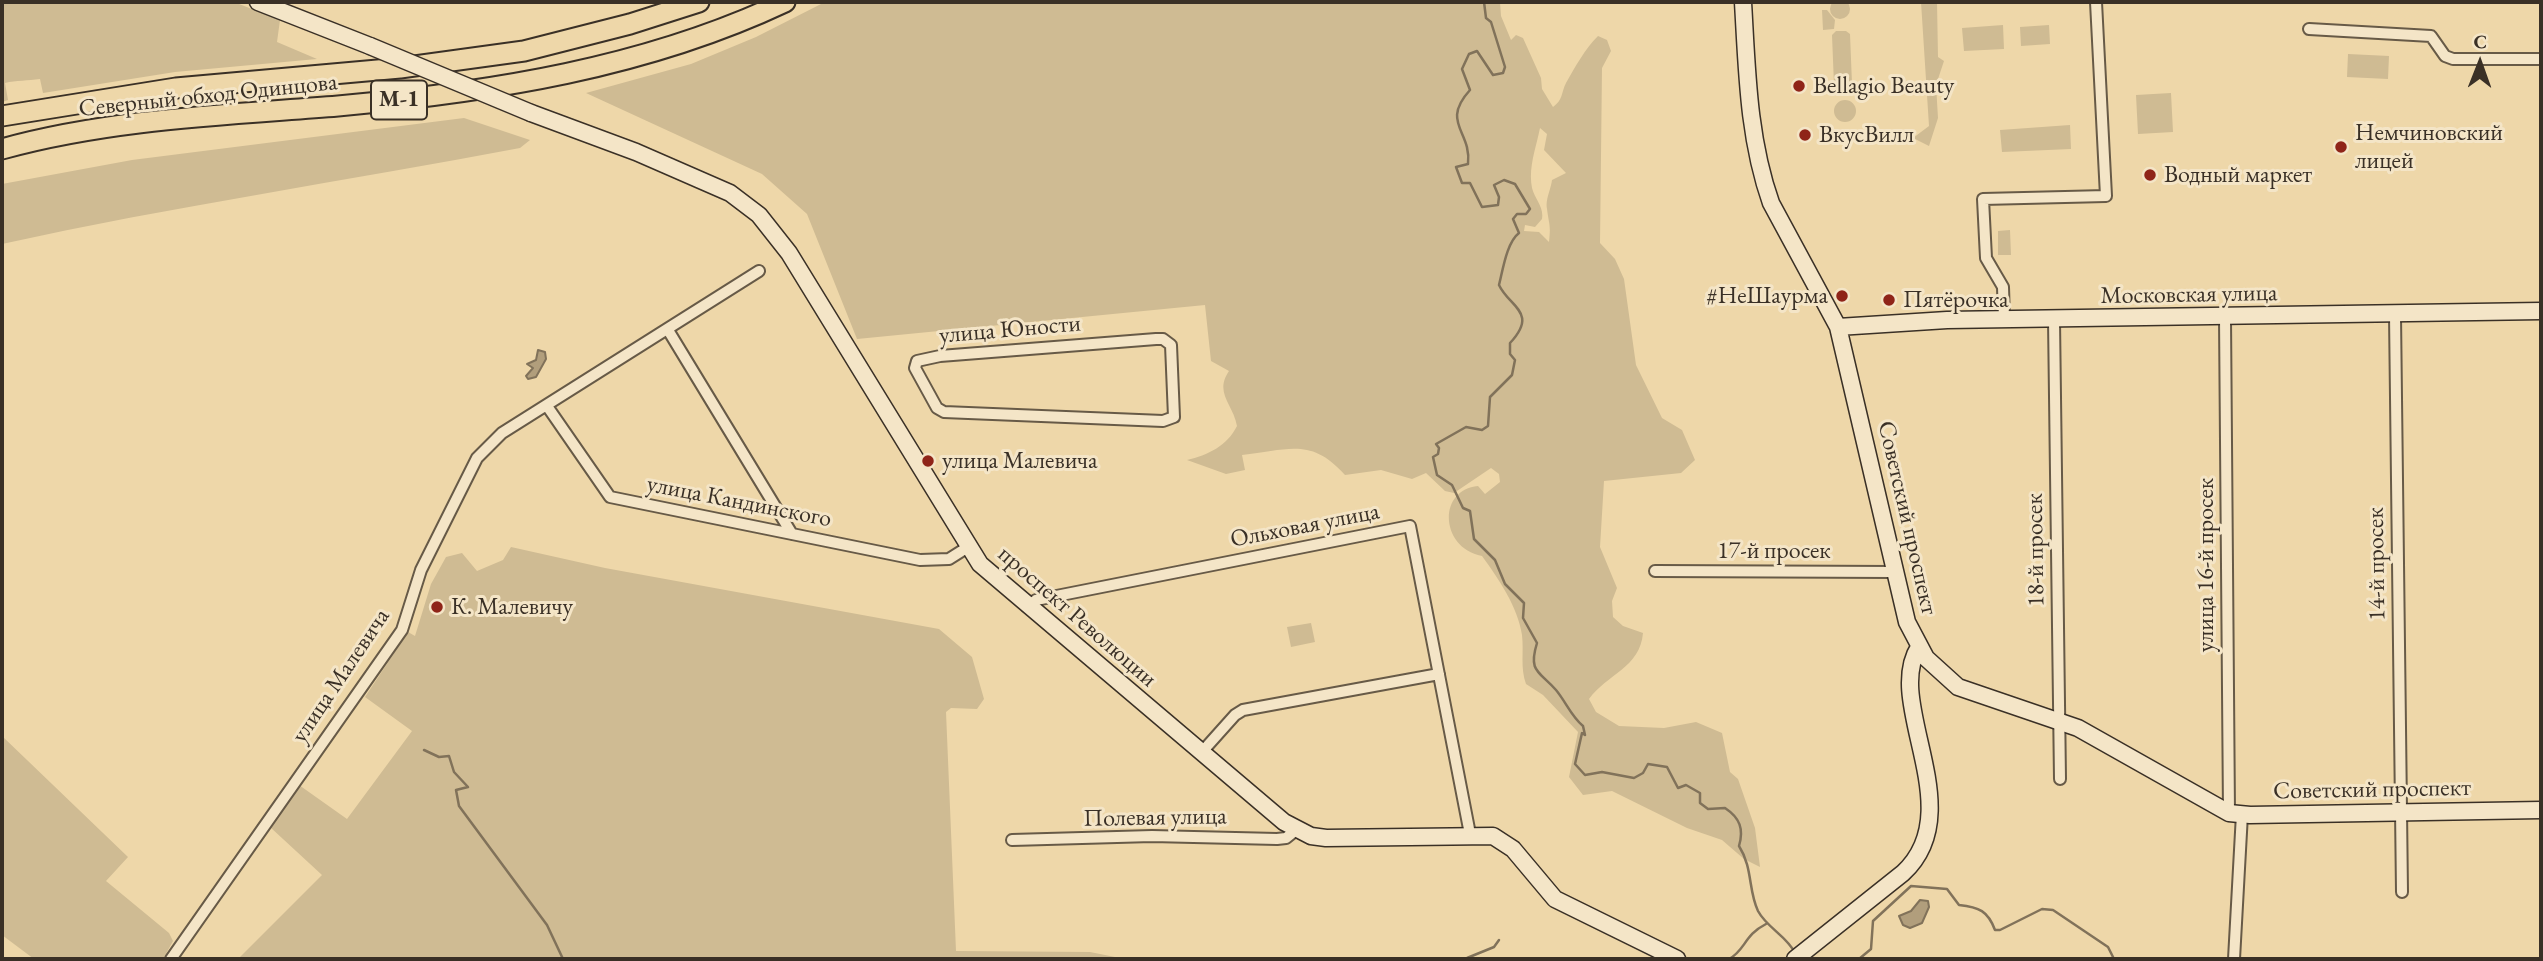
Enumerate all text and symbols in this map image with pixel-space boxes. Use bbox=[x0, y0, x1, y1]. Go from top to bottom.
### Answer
north arrow bbox=[2445, 28, 2515, 98]
text: С bbox=[2473, 29, 2487, 54]
street label: Северный обход Одинцова bbox=[77, 68, 339, 124]
place label: Bellagio Beauty bbox=[1813, 72, 1954, 100]
marker: Bellagio Beauty bbox=[1791, 78, 1807, 94]
road number: М-1 bbox=[371, 80, 427, 120]
place label: Немчиновский лицей bbox=[2355, 119, 2503, 175]
place label: ВкусВилл bbox=[1819, 121, 1914, 149]
marker: ВкусВилл bbox=[1797, 127, 1813, 143]
marker: Немчиновский лицей bbox=[2333, 139, 2349, 155]
place label: Водный маркет bbox=[2164, 161, 2312, 189]
marker: Водный маркет bbox=[2142, 167, 2158, 183]
street label: Московская улица bbox=[2100, 279, 2278, 311]
place label: #НеШаурма bbox=[1707, 282, 1828, 310]
place label: Пятёрочка bbox=[1903, 286, 2009, 314]
marker: #НеШаурма bbox=[1834, 288, 1850, 304]
marker: Пятёрочка bbox=[1881, 292, 1897, 308]
street label: улица Юности bbox=[938, 309, 1082, 351]
street label: Советский проспект bbox=[1871, 418, 1943, 618]
place label: улица Малевича bbox=[942, 447, 1098, 475]
marker: улица Малевича bbox=[920, 453, 936, 469]
street label: улица Кандинского bbox=[644, 470, 834, 534]
street label: улица 16-й просек bbox=[2192, 478, 2220, 652]
street label: 18-й просек bbox=[2021, 493, 2051, 607]
street label: Ольховая улица bbox=[1228, 497, 1382, 555]
street label: 14-й просек bbox=[2362, 507, 2392, 621]
street label: 17-й просек bbox=[1717, 537, 1831, 565]
street label: проспект Революции bbox=[992, 540, 1162, 694]
place label: К. Малевичу bbox=[451, 593, 573, 621]
marker: К. Малевичу bbox=[429, 599, 445, 615]
street label: улица Малевича bbox=[286, 603, 396, 749]
street label: Советский проспект bbox=[2273, 774, 2471, 806]
street label: Полевая улица bbox=[1083, 802, 1227, 834]

